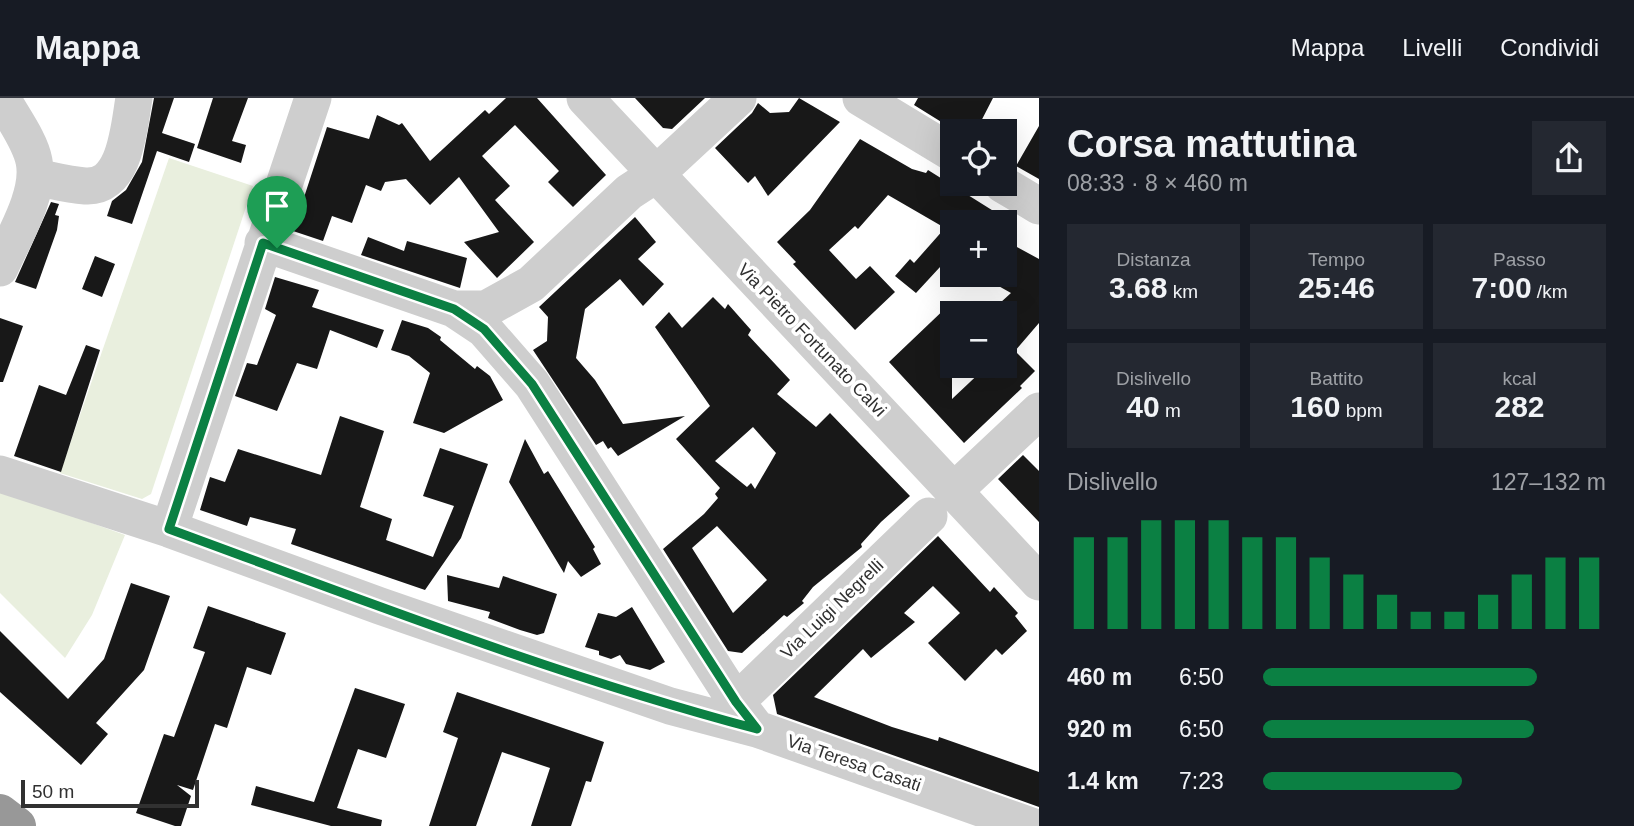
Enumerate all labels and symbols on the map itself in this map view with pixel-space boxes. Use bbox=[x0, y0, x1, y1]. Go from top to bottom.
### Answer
pin bbox=[247, 176, 307, 248]
street label: Via Pietro Fortunato Calvi bbox=[734, 259, 890, 421]
street label: Via Luigi Negrelli bbox=[777, 555, 887, 663]
street label: Via Teresa Casati bbox=[784, 731, 924, 795]
scale bar bbox=[21, 777, 200, 809]

